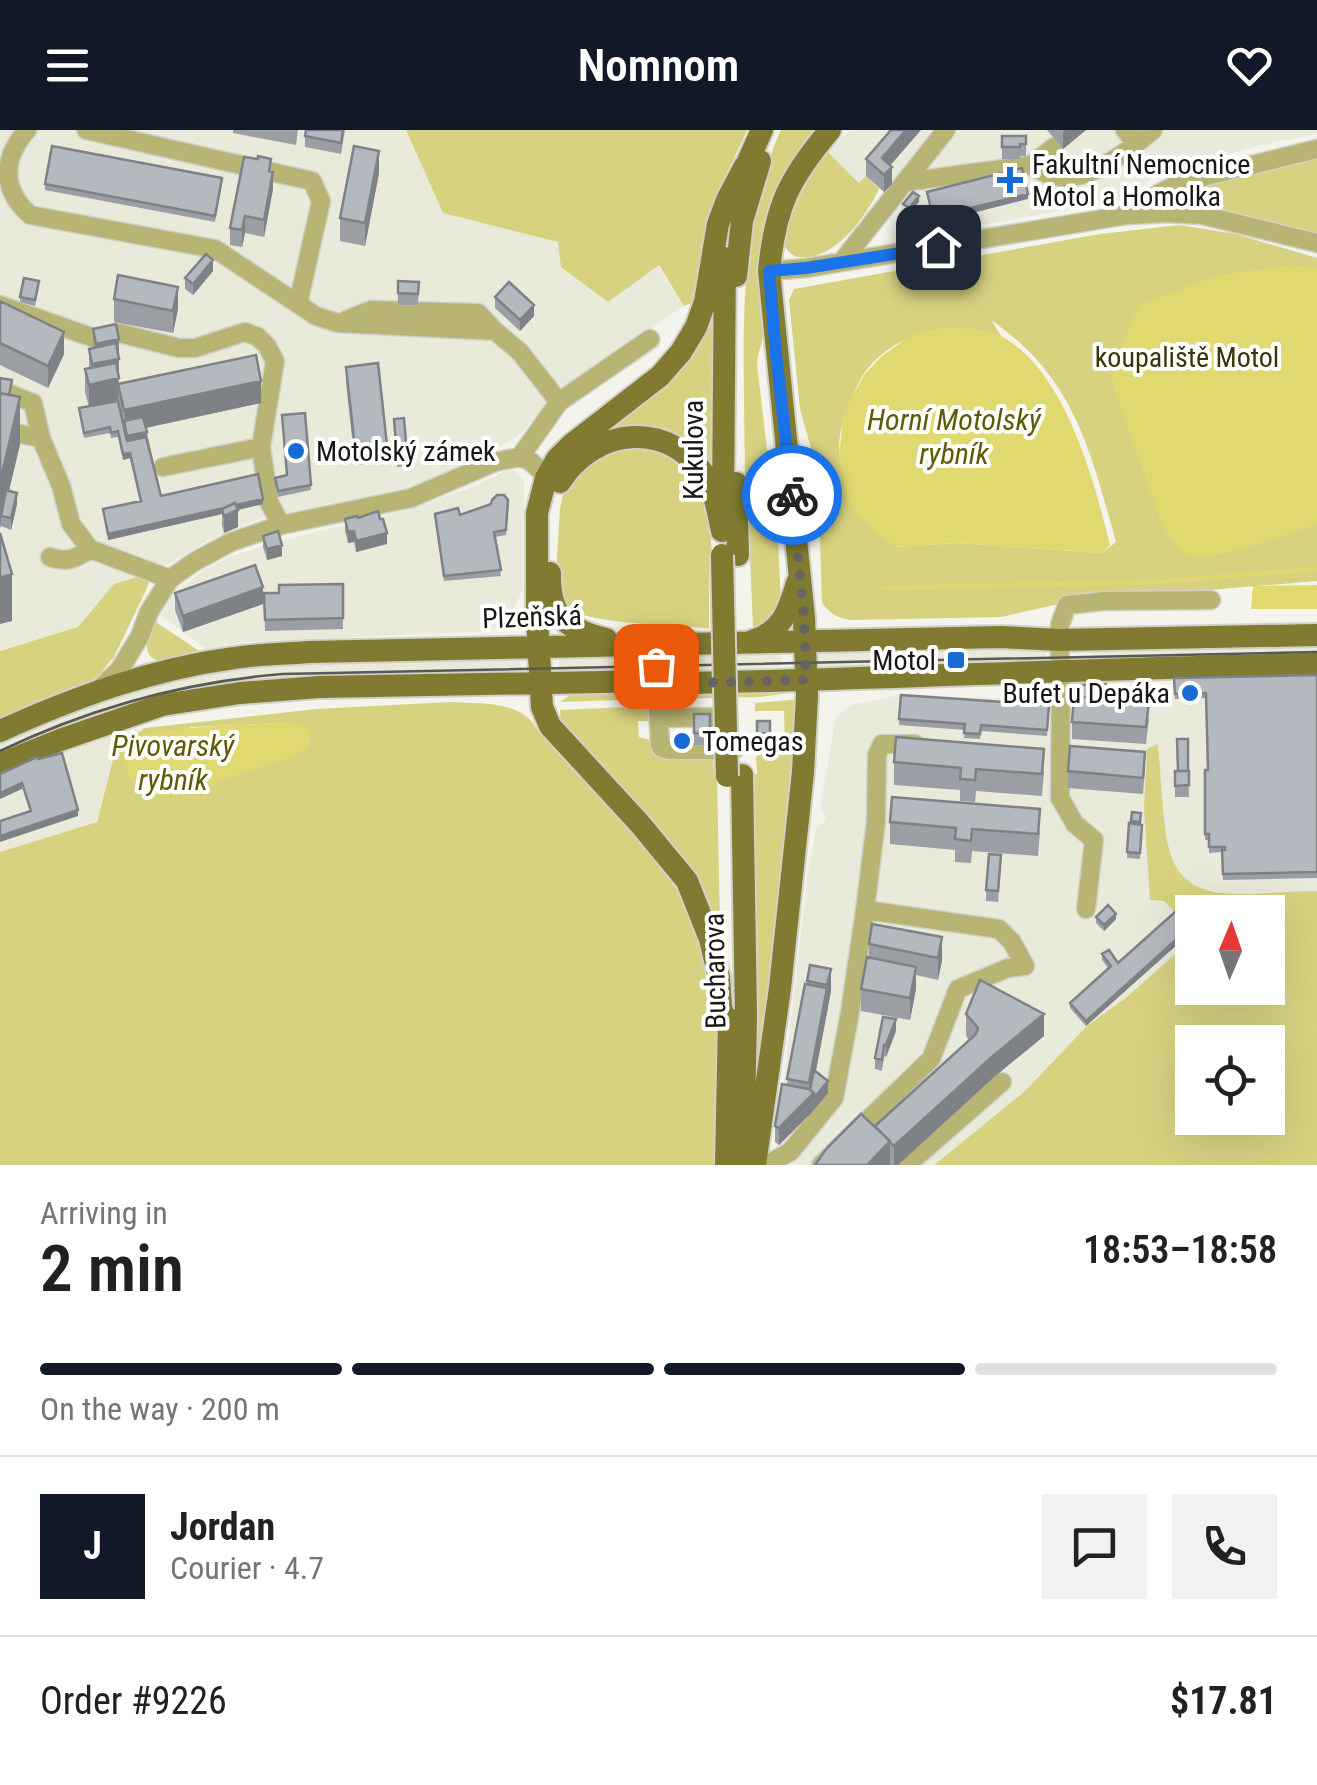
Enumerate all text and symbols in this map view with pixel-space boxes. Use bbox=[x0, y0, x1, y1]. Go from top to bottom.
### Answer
icon: menu bbox=[40, 38, 95, 93]
icon: heart bbox=[1222, 38, 1277, 93]
text: Nomnom bbox=[578, 39, 739, 92]
place label: Fakultní Nemocnice Motol a Homolka bbox=[1032, 148, 1250, 213]
marker: Fakultní Nemocnice Motol a Homolka bbox=[997, 167, 1023, 193]
pin bbox=[896, 205, 981, 290]
icon: home bbox=[911, 220, 966, 275]
park label: koupaliště Motol bbox=[1095, 341, 1279, 374]
street label: Kukulova bbox=[677, 400, 710, 500]
water label: Horní Motolský rybník bbox=[867, 402, 1043, 471]
place label: Motolský zámek bbox=[316, 435, 496, 468]
marker: Motolský zámek bbox=[285, 440, 307, 462]
courier bbox=[742, 445, 842, 545]
icon: bike bbox=[765, 468, 820, 523]
street label: Plzeňská bbox=[482, 599, 582, 635]
pin bbox=[614, 624, 699, 709]
icon: bag bbox=[629, 639, 684, 694]
place label: Motol bbox=[872, 644, 936, 677]
marker: Motol bbox=[945, 649, 967, 671]
place label: Bufet u Depáka bbox=[1002, 677, 1170, 710]
marker: Bufet u Depáka bbox=[1179, 682, 1201, 704]
place label: Tomegas bbox=[702, 725, 803, 758]
water label: Pivovarský rybník bbox=[112, 728, 236, 797]
marker: Tomegas bbox=[671, 730, 693, 752]
north arrow bbox=[1175, 895, 1285, 1005]
map controls bbox=[1175, 895, 1285, 1135]
street label: Bucharova bbox=[697, 913, 733, 1029]
button: locate bbox=[1175, 1025, 1285, 1135]
text: Arriving in bbox=[40, 1194, 168, 1232]
text: 18:53–18:58 bbox=[1083, 1228, 1277, 1272]
text: 2 min bbox=[40, 1231, 184, 1307]
text: On the way · 200 m bbox=[40, 1390, 280, 1428]
button: chat bbox=[1042, 1494, 1147, 1599]
button: phone bbox=[1172, 1494, 1277, 1599]
text: Jordan bbox=[170, 1505, 275, 1549]
text: J bbox=[83, 1524, 102, 1568]
text: Courier · 4.7 bbox=[170, 1549, 324, 1587]
text: Order #9226 bbox=[40, 1679, 227, 1723]
text: $17.81 bbox=[1170, 1679, 1277, 1723]

